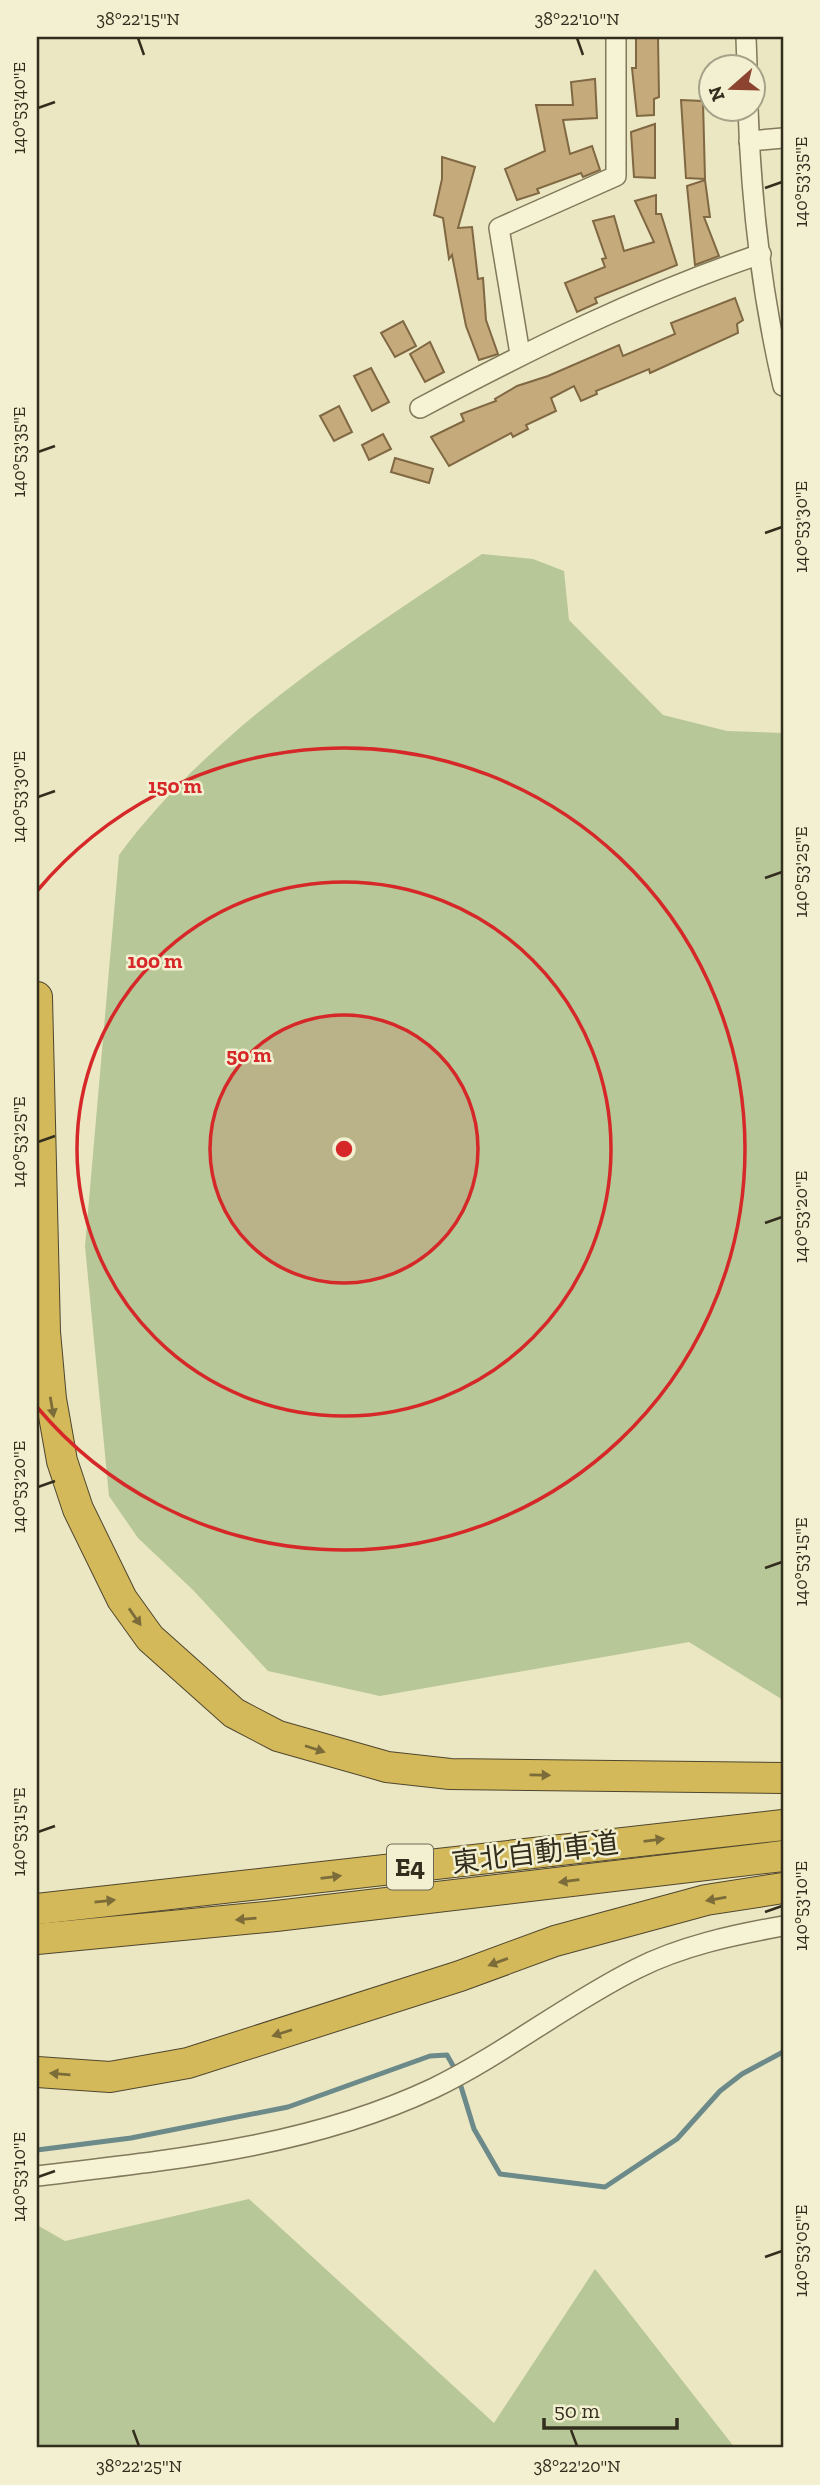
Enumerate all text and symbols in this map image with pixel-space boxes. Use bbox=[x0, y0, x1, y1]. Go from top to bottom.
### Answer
text: 38°22'15"N bbox=[96, 8, 180, 30]
text: 38°22'10"N bbox=[535, 8, 619, 30]
north arrow bbox=[698, 52, 768, 122]
text: 140°53'40"E bbox=[8, 62, 30, 154]
text: N bbox=[703, 83, 730, 104]
text: 140°53'35"E bbox=[790, 137, 812, 227]
text: 140°53'35"E bbox=[8, 407, 30, 497]
text: 140°53'30"E bbox=[790, 481, 812, 573]
text: 140°53'30"E bbox=[8, 751, 30, 843]
text: 150 m bbox=[148, 773, 203, 798]
text: 140°53'25"E bbox=[790, 826, 812, 918]
text: 100 m bbox=[128, 948, 183, 973]
text: 50 m bbox=[226, 1042, 272, 1067]
text: 140°53'25"E bbox=[8, 1096, 30, 1188]
centre of rings bbox=[332, 1137, 356, 1161]
text: 140°53'20"E bbox=[790, 1171, 812, 1263]
one-way arrow bbox=[47, 1396, 58, 1418]
text: 140°53'20"E bbox=[8, 1441, 30, 1533]
text: 140°53'15"E bbox=[790, 1518, 812, 1607]
one-way arrow bbox=[128, 1608, 142, 1626]
one-way arrow bbox=[305, 1744, 326, 1754]
one-way arrow bbox=[529, 1769, 551, 1781]
text: 140°53'15"E bbox=[8, 1788, 30, 1877]
street label: 東北自動車道 bbox=[450, 1826, 620, 1880]
one-way arrow bbox=[643, 1834, 665, 1845]
road number: E4 bbox=[387, 1844, 433, 1890]
text: 140°53'10"E bbox=[790, 1861, 812, 1951]
one-way arrow bbox=[320, 1871, 342, 1882]
one-way arrow bbox=[558, 1876, 580, 1887]
one-way arrow bbox=[705, 1894, 727, 1905]
one-way arrow bbox=[94, 1896, 116, 1907]
one-way arrow bbox=[235, 1914, 257, 1925]
one-way arrow bbox=[487, 1957, 508, 1968]
one-way arrow bbox=[271, 2028, 292, 2039]
one-way arrow bbox=[49, 2068, 71, 2079]
text: 140°53'10"E bbox=[8, 2132, 30, 2222]
text: 140°53'05"E bbox=[790, 2205, 812, 2297]
scale bar bbox=[544, 2387, 676, 2431]
text: 50 m bbox=[554, 2398, 600, 2423]
text: 38°22'25"N bbox=[96, 2455, 182, 2477]
text: 38°22'20"N bbox=[533, 2455, 621, 2477]

